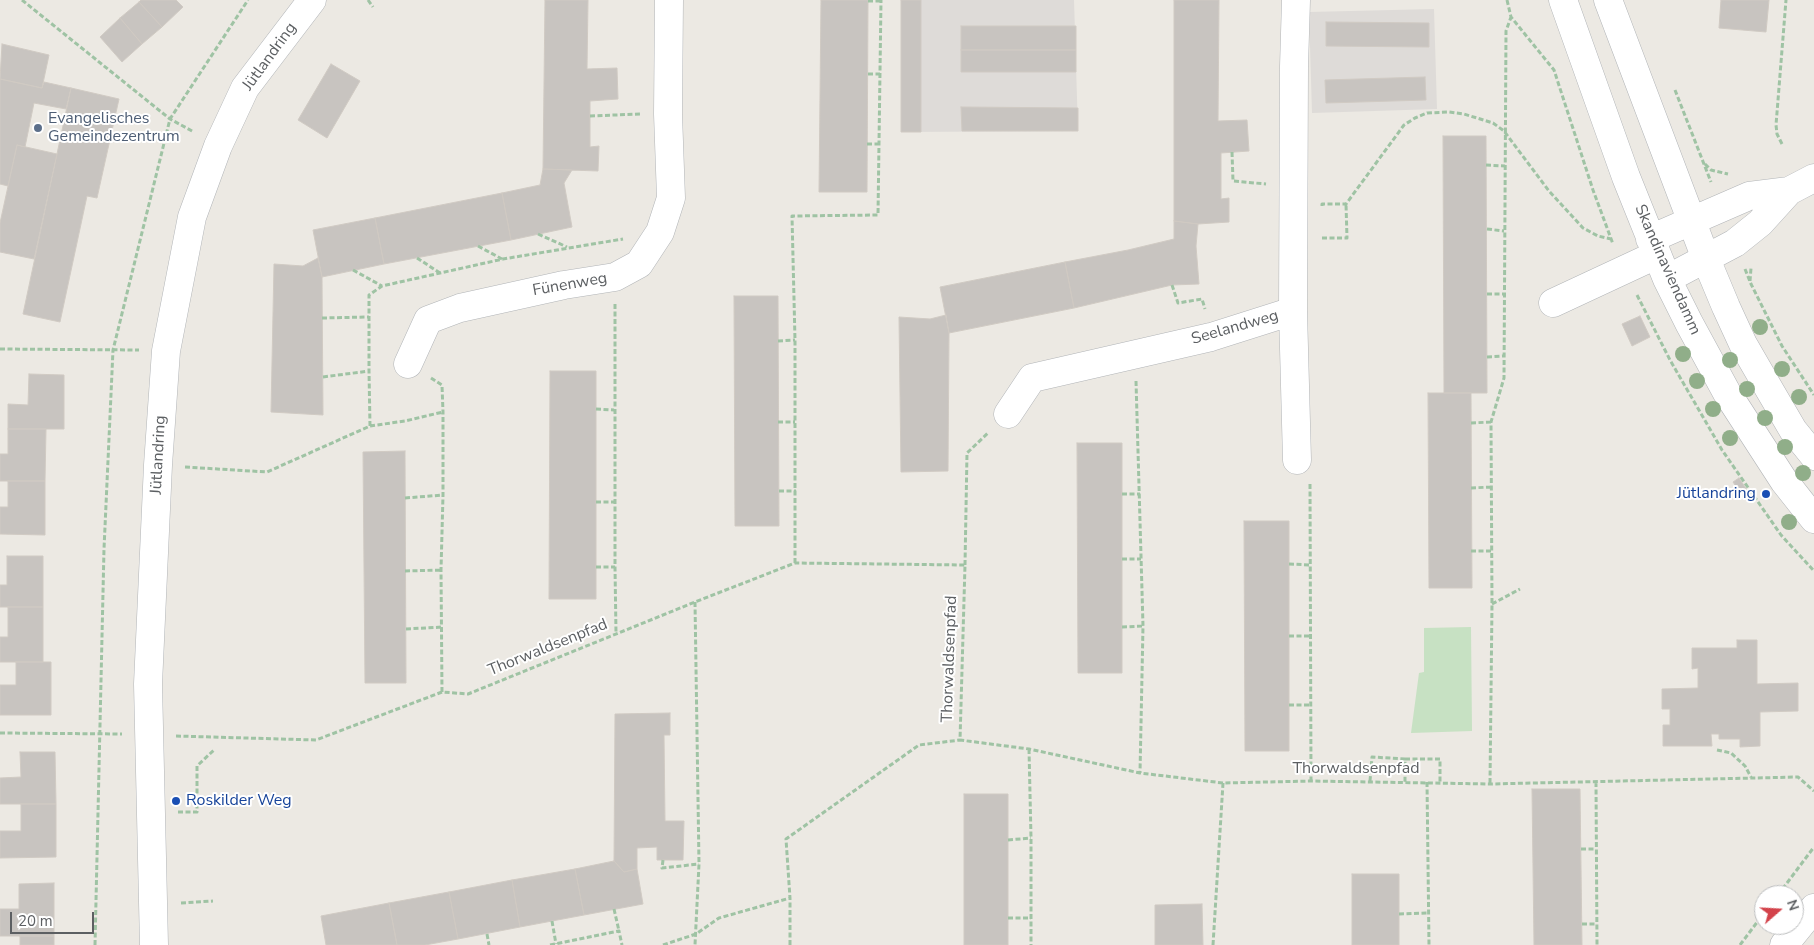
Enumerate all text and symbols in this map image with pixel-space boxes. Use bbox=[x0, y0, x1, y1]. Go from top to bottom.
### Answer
street label: Jütlandring bbox=[239, 19, 301, 95]
place label: Evangelisches Gemeindezentrum bbox=[48, 109, 180, 147]
marker: Evangelisches Gemeindezentrum bbox=[32, 122, 44, 134]
street label: Skandinaviendamm bbox=[1630, 202, 1704, 338]
street label: Fünenweg bbox=[531, 269, 609, 301]
street label: Seelandweg bbox=[1189, 306, 1281, 350]
street label: Jütlandring bbox=[147, 415, 171, 495]
place label: Jütlandring bbox=[1677, 484, 1756, 504]
marker: Jütlandring bbox=[1760, 488, 1772, 500]
street label: Thorwaldsenpfad bbox=[938, 595, 962, 723]
street label: Thorwaldsenpfad bbox=[485, 615, 611, 681]
street label: Thorwaldsenpfad bbox=[1292, 759, 1420, 779]
place label: Roskilder Weg bbox=[186, 791, 292, 811]
marker: Roskilder Weg bbox=[170, 795, 182, 807]
north arrow bbox=[1754, 885, 1804, 935]
text: N bbox=[1782, 897, 1803, 913]
scale bar bbox=[12, 902, 96, 934]
text: 20 m bbox=[18, 911, 53, 931]

